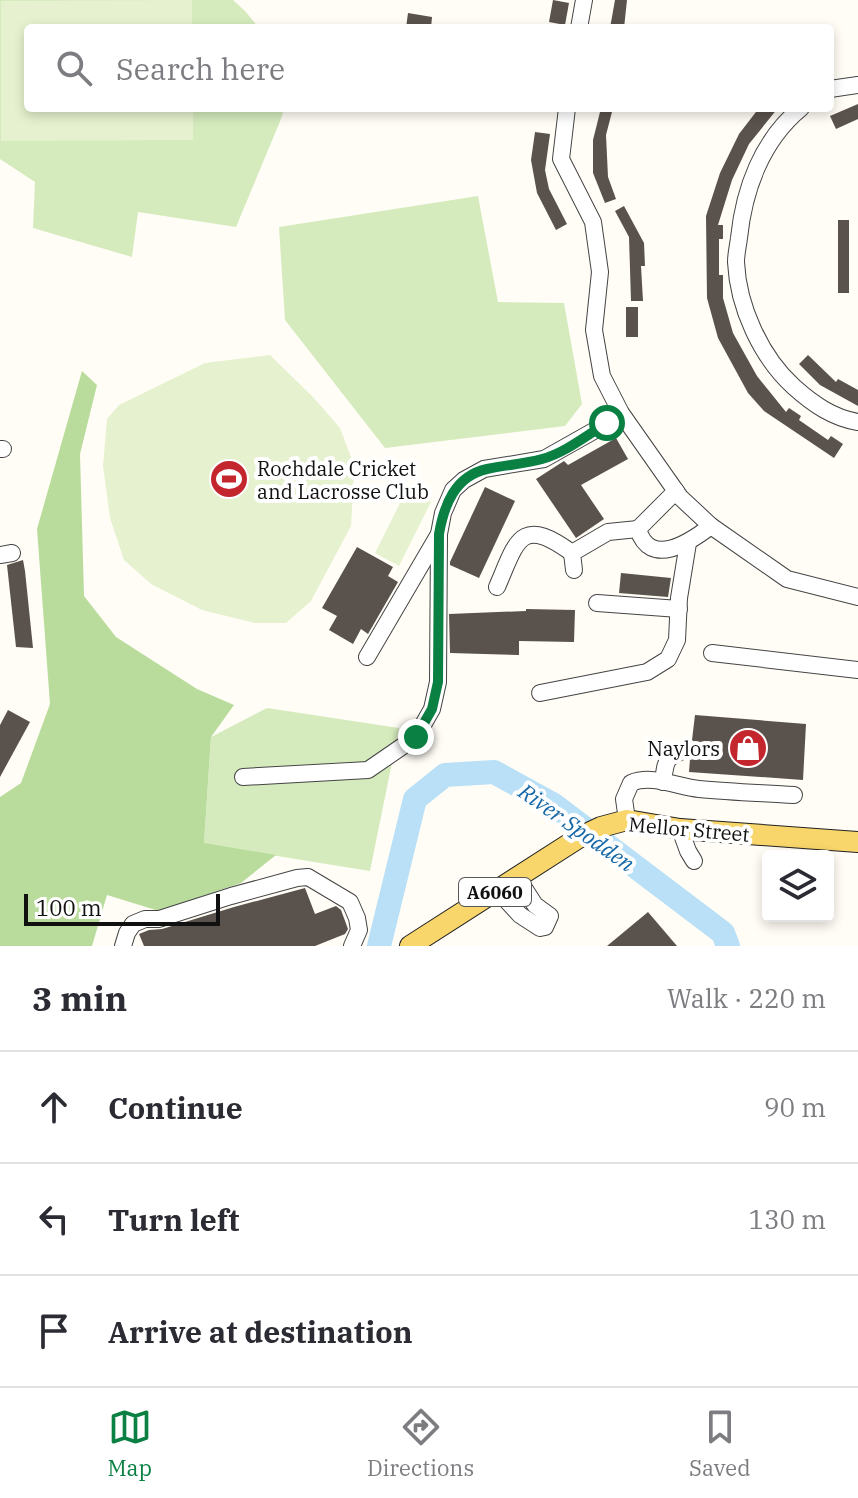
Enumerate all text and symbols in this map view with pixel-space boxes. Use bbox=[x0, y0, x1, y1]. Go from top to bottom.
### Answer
search box bbox=[24, 24, 834, 112]
icon: search bbox=[52, 46, 96, 90]
text: Search here bbox=[116, 49, 285, 88]
route start bbox=[589, 405, 625, 441]
place label: Rochdale Cricket and Lacrosse Club bbox=[257, 455, 429, 505]
sports icon: Rochdale Cricket and Lacrosse Club bbox=[208, 458, 250, 500]
route end bbox=[398, 719, 434, 755]
shop icon: Naylors bbox=[727, 727, 769, 769]
place label: Naylors bbox=[647, 735, 720, 762]
water label: River Spodden bbox=[513, 776, 641, 878]
street label: Mellor Street bbox=[627, 810, 751, 848]
map controls bbox=[762, 850, 834, 922]
button: layers bbox=[762, 850, 834, 922]
road number: A6060 bbox=[459, 878, 531, 906]
scale bar bbox=[24, 890, 220, 926]
text: 100 m bbox=[36, 893, 102, 922]
text: 3 min bbox=[32, 976, 127, 1020]
text: Walk · 220 m bbox=[667, 981, 826, 1015]
icon: ahead bbox=[32, 1085, 76, 1129]
text: Continue bbox=[108, 1088, 243, 1127]
text: 90 m bbox=[764, 1090, 826, 1124]
icon: left bbox=[32, 1197, 76, 1241]
text: Turn left bbox=[108, 1200, 240, 1239]
text: 130 m bbox=[748, 1202, 826, 1236]
icon: arrive bbox=[32, 1309, 76, 1353]
text: Arrive at destination bbox=[108, 1312, 413, 1351]
tab: Map bbox=[107, 1405, 152, 1482]
tab: Directions bbox=[367, 1405, 474, 1482]
tab: Saved bbox=[689, 1405, 751, 1482]

